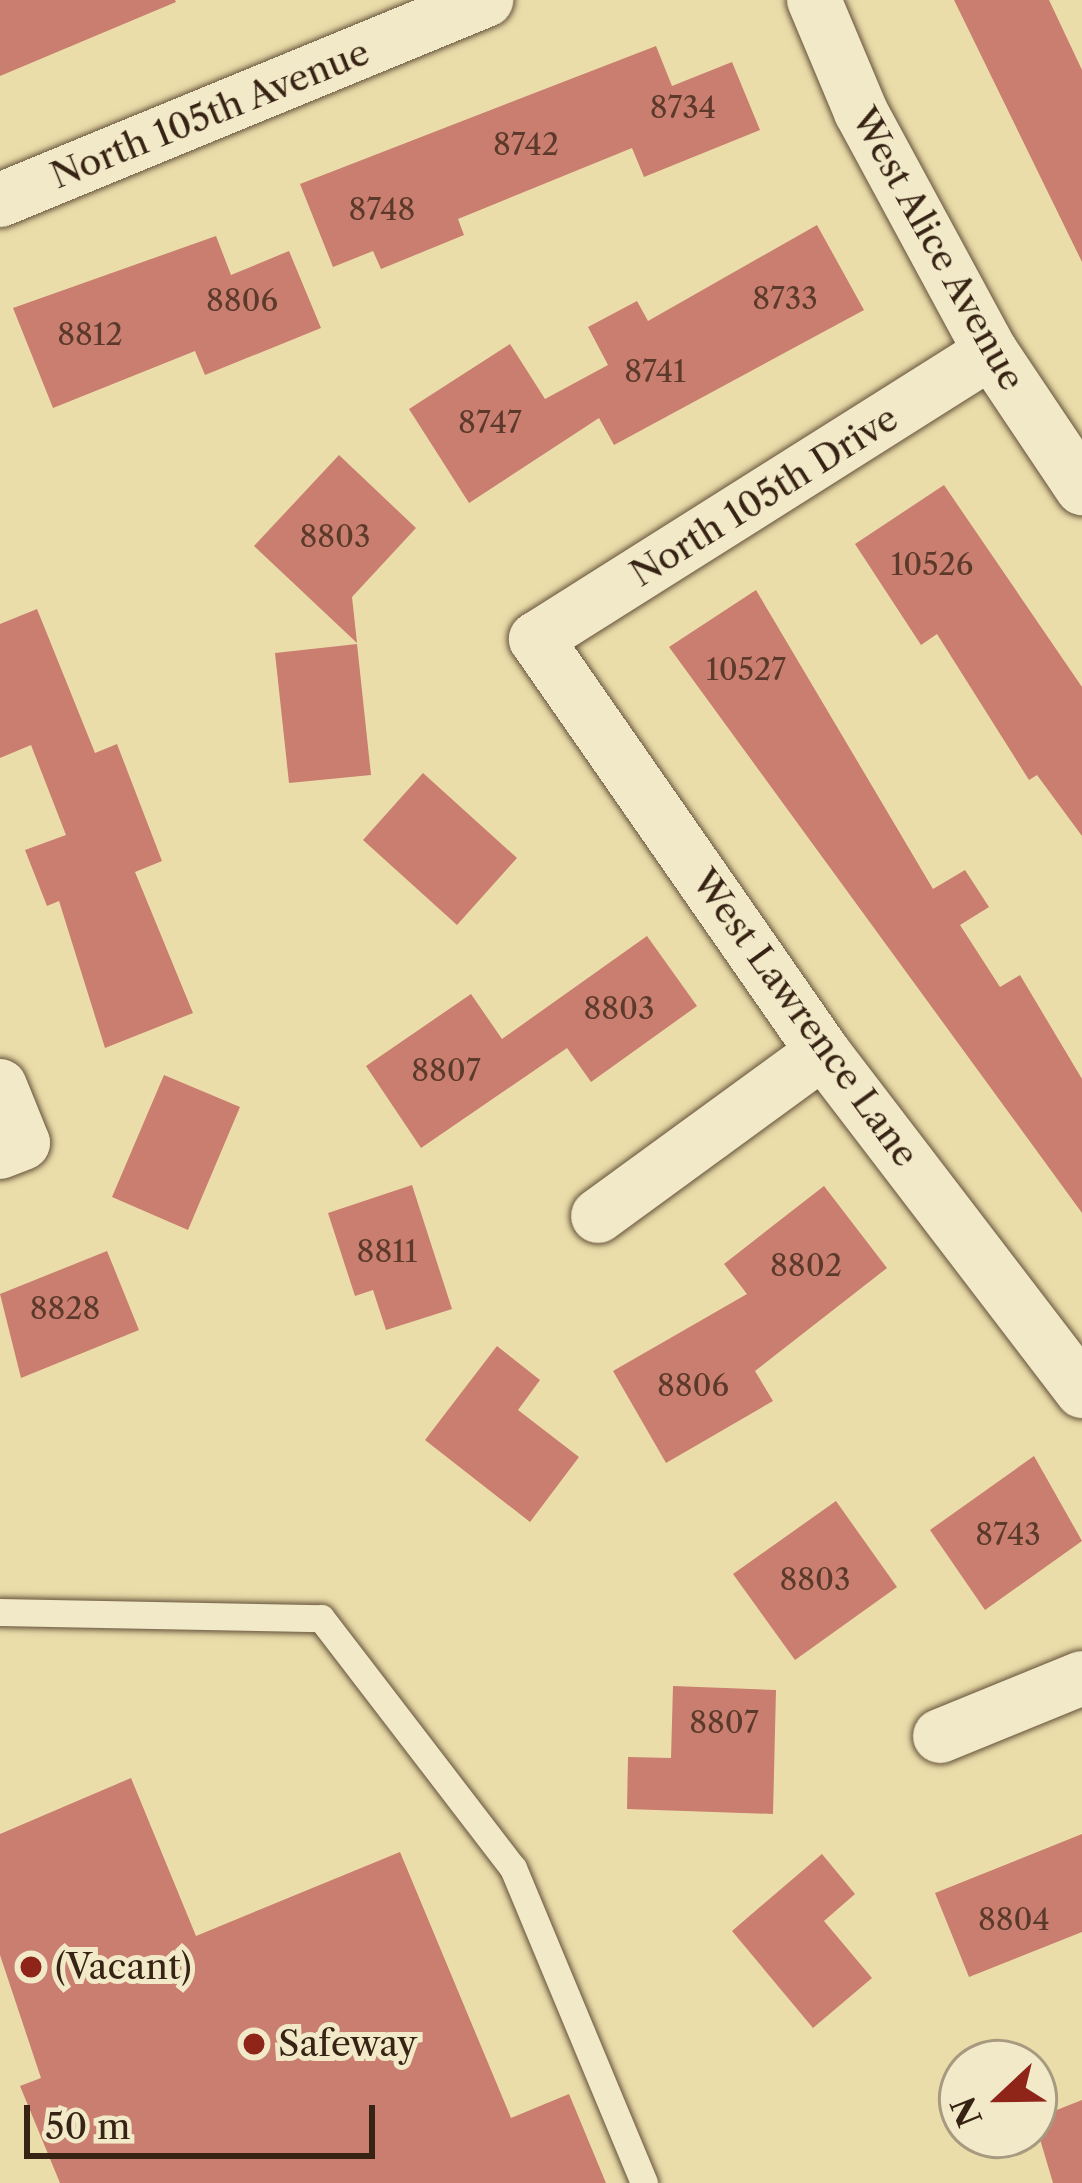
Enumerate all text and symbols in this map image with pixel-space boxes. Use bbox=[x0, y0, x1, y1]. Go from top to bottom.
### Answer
street label: North 105th Avenue bbox=[44, 30, 376, 198]
house number: 8734 bbox=[650, 90, 716, 126]
street label: West Alice Avenue bbox=[842, 99, 1034, 399]
house number: 8742 bbox=[493, 127, 559, 163]
house number: 8748 bbox=[349, 192, 415, 228]
house number: 8733 bbox=[752, 281, 818, 317]
house number: 8806 bbox=[206, 283, 278, 319]
house number: 8812 bbox=[57, 317, 123, 353]
house number: 8741 bbox=[624, 354, 686, 390]
street label: North 105th Drive bbox=[622, 396, 906, 596]
house number: 8747 bbox=[458, 405, 522, 441]
house number: 8803 bbox=[299, 519, 371, 555]
house number: 10526 bbox=[891, 547, 973, 583]
house number: 10527 bbox=[706, 652, 786, 688]
street label: West Lawrence Lane bbox=[683, 861, 927, 1175]
house number: 8803 bbox=[583, 991, 655, 1027]
house number: 8807 bbox=[411, 1053, 481, 1089]
house number: 8811 bbox=[357, 1234, 417, 1270]
house number: 8802 bbox=[770, 1248, 842, 1284]
house number: 8828 bbox=[30, 1291, 100, 1327]
house number: 8806 bbox=[657, 1368, 729, 1404]
house number: 8743 bbox=[975, 1517, 1041, 1553]
house number: 8803 bbox=[779, 1562, 851, 1598]
house number: 8807 bbox=[689, 1705, 759, 1741]
house number: 8804 bbox=[978, 1902, 1050, 1938]
place label: (Vacant) bbox=[55, 1945, 192, 1989]
marker: (Vacant) bbox=[18, 1954, 44, 1980]
place label: Safeway bbox=[278, 2022, 417, 2066]
marker: Safeway bbox=[241, 2031, 267, 2057]
north arrow bbox=[938, 2039, 1058, 2159]
scale bar bbox=[30, 2081, 381, 2155]
text: N bbox=[943, 2091, 991, 2133]
text: 50 m bbox=[45, 2104, 130, 2148]

